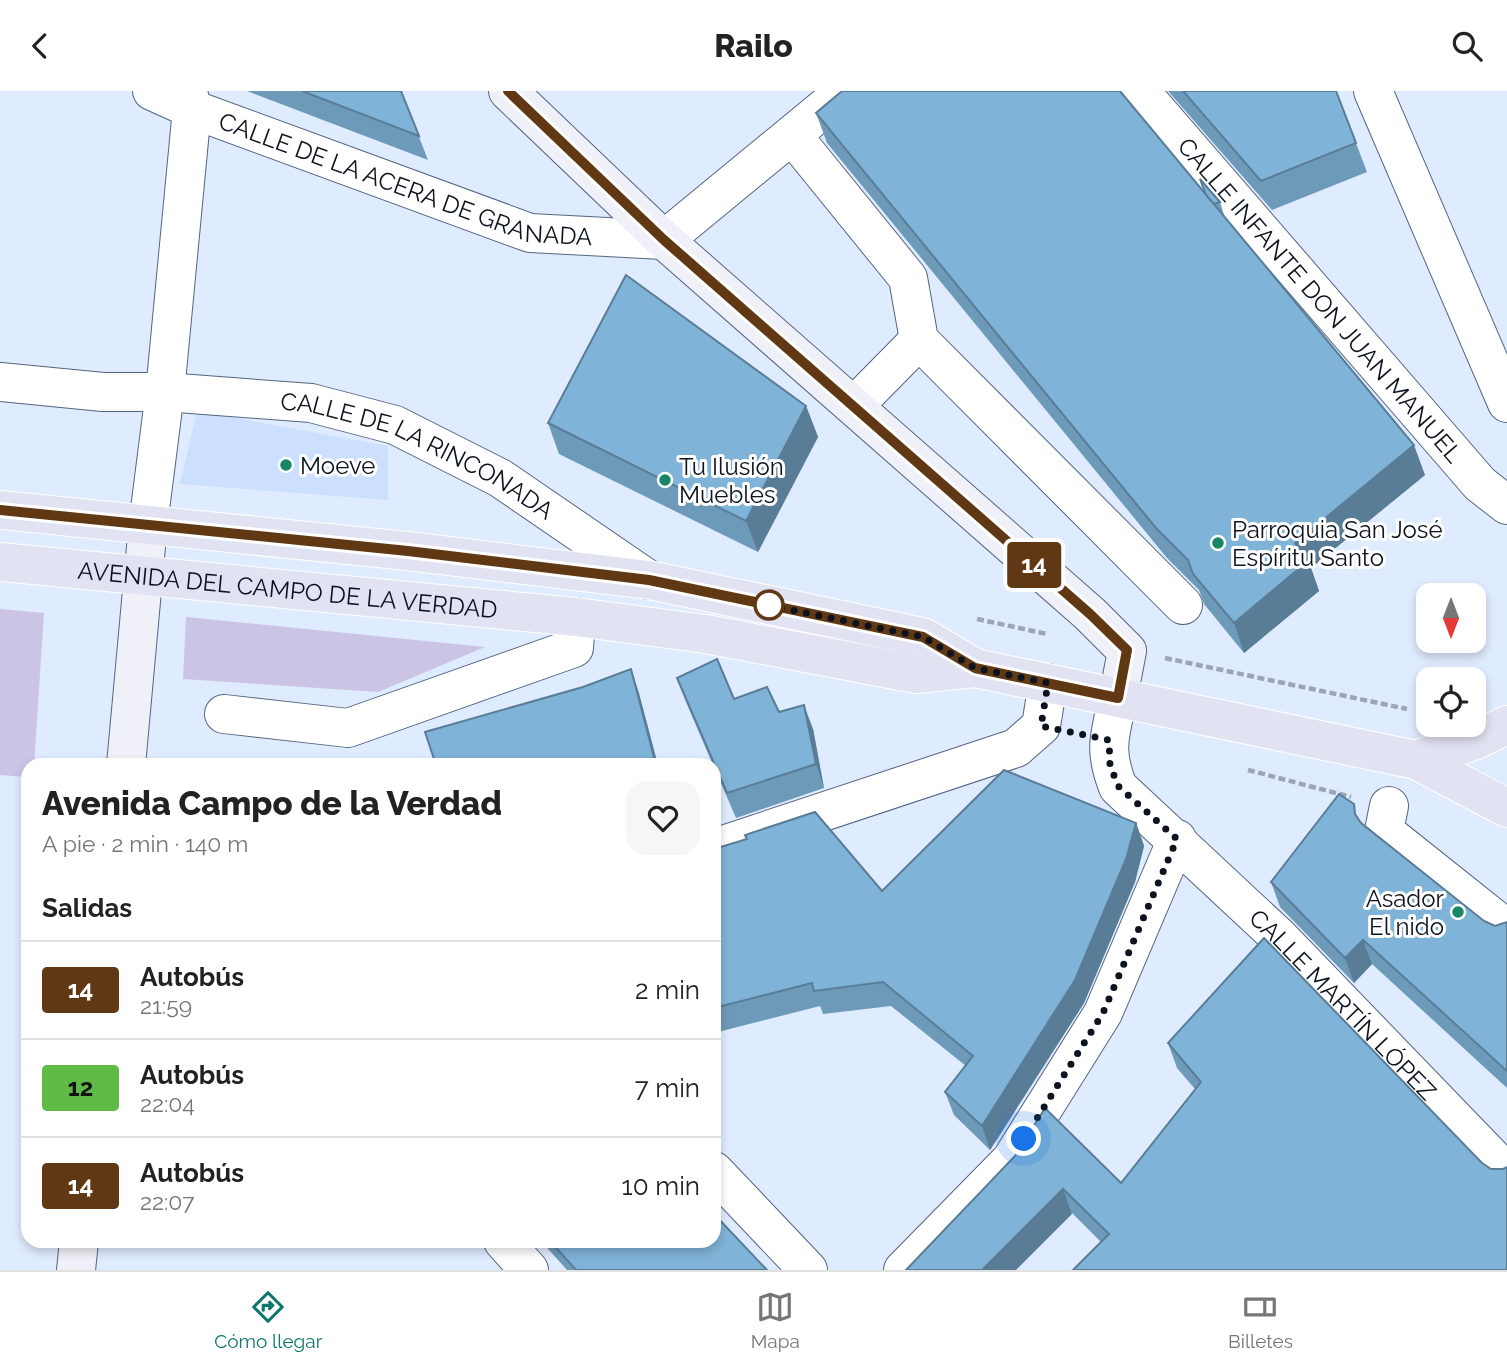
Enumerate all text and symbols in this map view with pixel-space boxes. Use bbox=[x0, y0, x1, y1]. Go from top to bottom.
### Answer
icon: back bbox=[21, 27, 59, 65]
text: Railo bbox=[714, 27, 793, 64]
icon: search bbox=[1448, 27, 1486, 65]
street label: CALLE DE LA ACERA DE GRANADA bbox=[215, 106, 593, 251]
street label: CALLE INFANTE DON JUAN MANUEL bbox=[1172, 131, 1469, 468]
street label: CALLE DE LA RINCONADA bbox=[280, 386, 559, 525]
place label: Moeve bbox=[300, 451, 375, 480]
place label: Tu Ilusión Muebles bbox=[679, 452, 784, 509]
marker: Moeve bbox=[278, 457, 294, 473]
marker: Tu Ilusión Muebles bbox=[657, 472, 673, 488]
place label: Parroquia San José Espíritu Santo bbox=[1232, 515, 1443, 572]
marker: Parroquia San José Espíritu Santo bbox=[1210, 535, 1226, 551]
line badge: 14 bbox=[1002, 542, 1066, 588]
text: 14 bbox=[1021, 550, 1047, 579]
street label: AVENIDA DEL CAMPO DE LA VERDAD bbox=[77, 555, 499, 624]
north arrow bbox=[1416, 583, 1486, 653]
map controls bbox=[1416, 583, 1486, 737]
unlabelled marker bbox=[754, 590, 784, 620]
button: locate bbox=[1416, 667, 1486, 737]
button: heart bbox=[626, 781, 700, 855]
text: Avenida Campo de la Verdad bbox=[42, 784, 502, 823]
text: A pie · 2 min · 140 m bbox=[42, 830, 248, 857]
place label: Asador El nido bbox=[1366, 884, 1445, 941]
text: Salidas bbox=[42, 893, 132, 923]
street label: CALLE MARTÍN LÓPEZ bbox=[1244, 903, 1443, 1106]
marker: Asador El nido bbox=[1450, 904, 1466, 920]
text: Autobús bbox=[140, 962, 244, 992]
text: 14 bbox=[68, 975, 93, 1004]
text: 2 min bbox=[635, 975, 700, 1005]
text: 21:59 bbox=[140, 992, 192, 1019]
text: Autobús bbox=[140, 1060, 244, 1090]
text: 12 bbox=[68, 1073, 93, 1102]
text: 7 min bbox=[635, 1073, 700, 1103]
text: 22:04 bbox=[140, 1090, 195, 1117]
your location bbox=[1006, 1121, 1041, 1156]
text: Autobús bbox=[140, 1158, 244, 1188]
text: 14 bbox=[68, 1171, 93, 1200]
text: 10 min bbox=[622, 1171, 700, 1201]
text: 22:07 bbox=[140, 1188, 195, 1215]
tab: Cómo llegar bbox=[214, 1288, 322, 1352]
tab: Mapa bbox=[751, 1288, 800, 1352]
tab: Billetes bbox=[1228, 1288, 1293, 1352]

